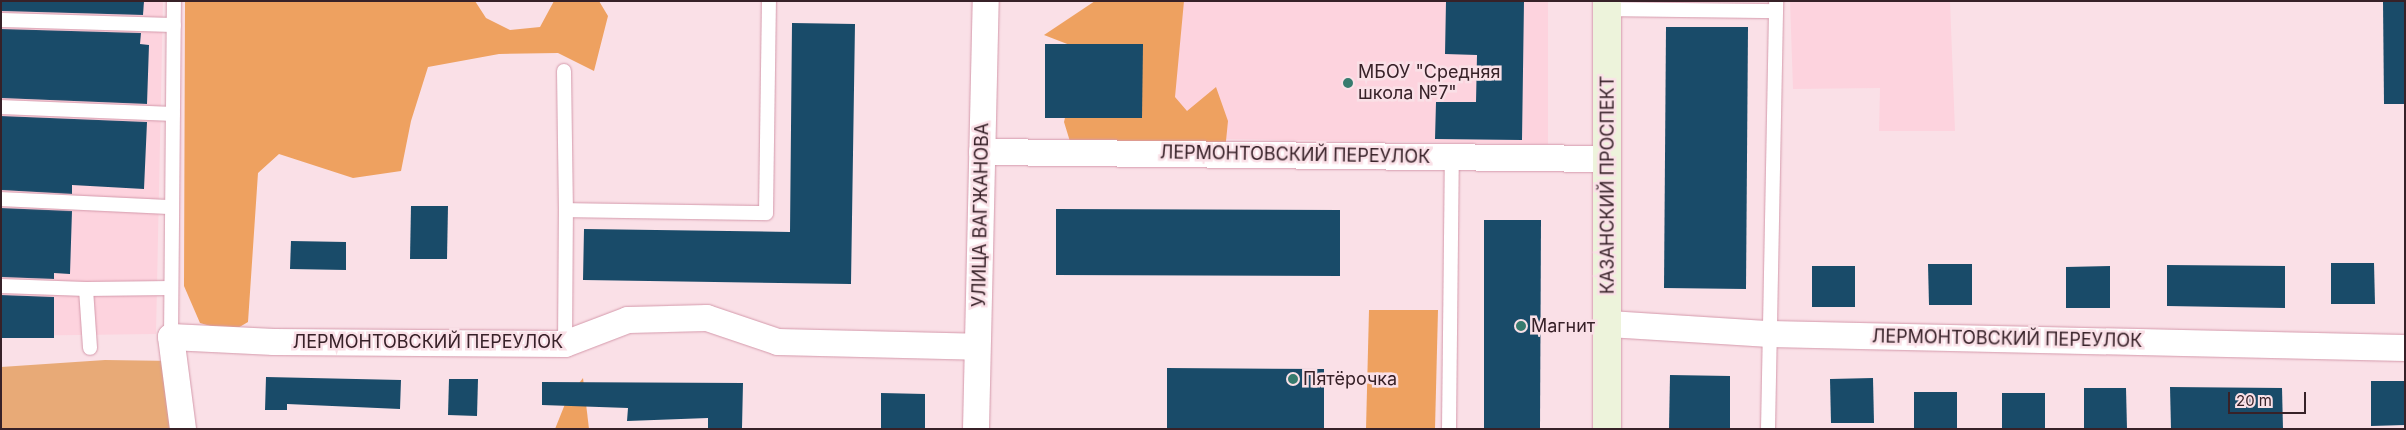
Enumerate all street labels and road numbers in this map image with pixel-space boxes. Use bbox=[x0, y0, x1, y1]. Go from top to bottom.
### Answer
street label: КАЗАНСКИЙ ПРОСПЕКТ bbox=[1597, 76, 1619, 294]
street label: УЛИЦА ВАГЖАНОВА bbox=[969, 123, 993, 307]
street label: ЛЕРМОНТОВСКИЙ ПЕРЕУЛОК bbox=[1160, 142, 1430, 168]
street label: ЛЕРМОНТОВСКИЙ ПЕРЕУЛОК bbox=[1872, 326, 2142, 352]
street label: ЛЕРМОНТОВСКИЙ ПЕРЕУЛОК bbox=[293, 331, 563, 353]

